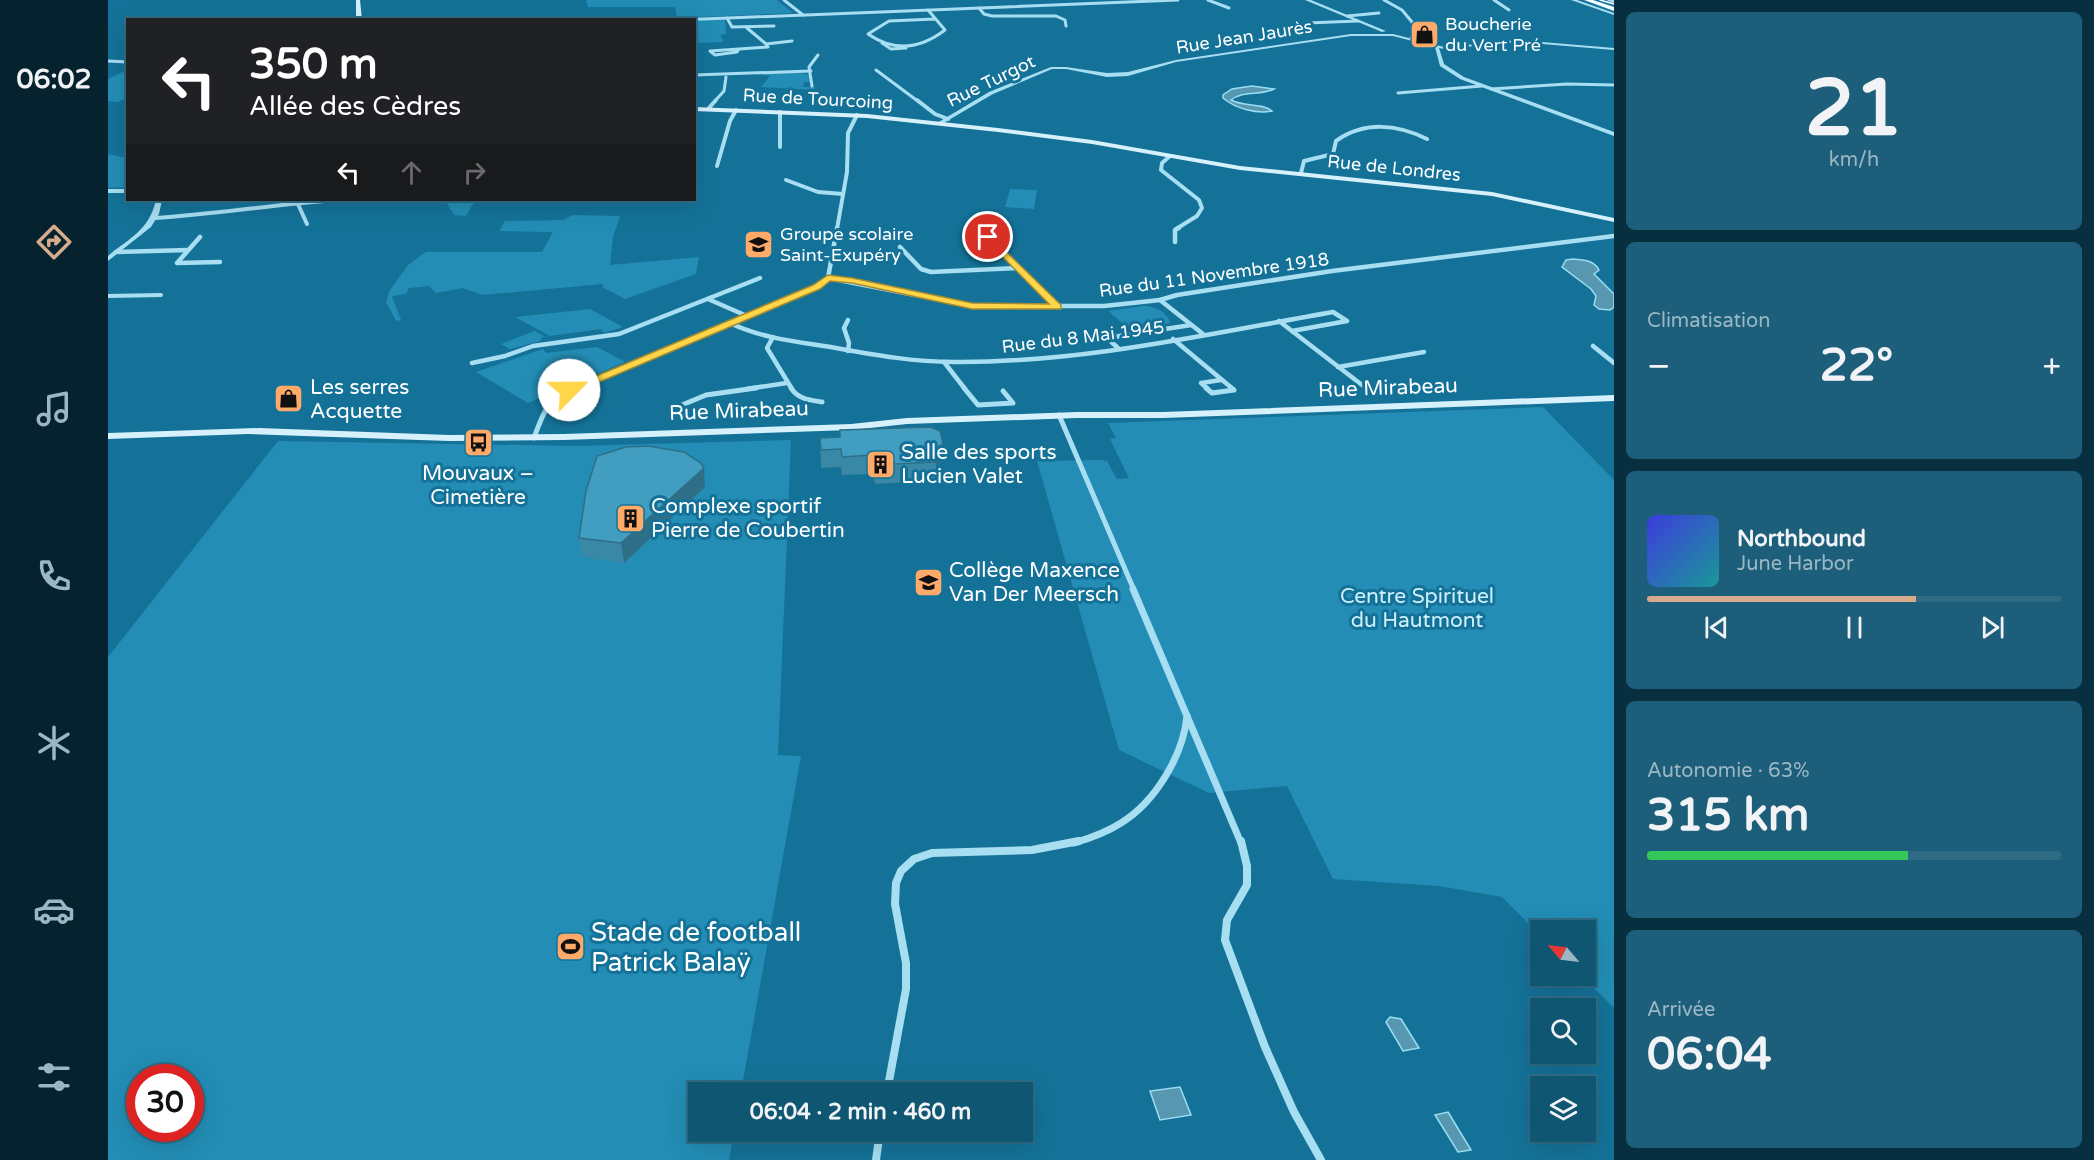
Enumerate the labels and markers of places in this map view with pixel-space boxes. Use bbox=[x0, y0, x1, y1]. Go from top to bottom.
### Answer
place label: Boucherie du Vert Pré bbox=[1445, 13, 1541, 56]
shop icon: Boucherie du Vert Pré bbox=[1408, 18, 1440, 50]
pin bbox=[962, 211, 1013, 262]
place label: Groupe scolaire Saint-Exupéry bbox=[780, 223, 913, 266]
school or university icon: Groupe scolaire Saint-Exupéry bbox=[743, 228, 775, 260]
place label: Les serres Acquette bbox=[310, 375, 409, 424]
shop icon: Les serres Acquette bbox=[273, 383, 305, 415]
bus stop icon: Mouvaux – Cimetière bbox=[462, 426, 494, 458]
place label: Salle des sports Lucien Valet bbox=[901, 440, 1056, 489]
building icon: Salle des sports Lucien Valet bbox=[864, 448, 896, 480]
place label: Mouvaux – Cimetière bbox=[422, 461, 534, 510]
place label: Complexe sportif Pierre de Coubertin bbox=[651, 494, 845, 543]
building icon: Complexe sportif Pierre de Coubertin bbox=[614, 502, 646, 534]
place label: Collège Maxence Van Der Meersch bbox=[949, 558, 1120, 607]
school or university icon: Collège Maxence Van Der Meersch bbox=[912, 566, 944, 598]
place label: Stade de football Patrick Balaÿ bbox=[591, 917, 801, 978]
sports icon: Stade de football Patrick Balaÿ bbox=[554, 931, 586, 963]

